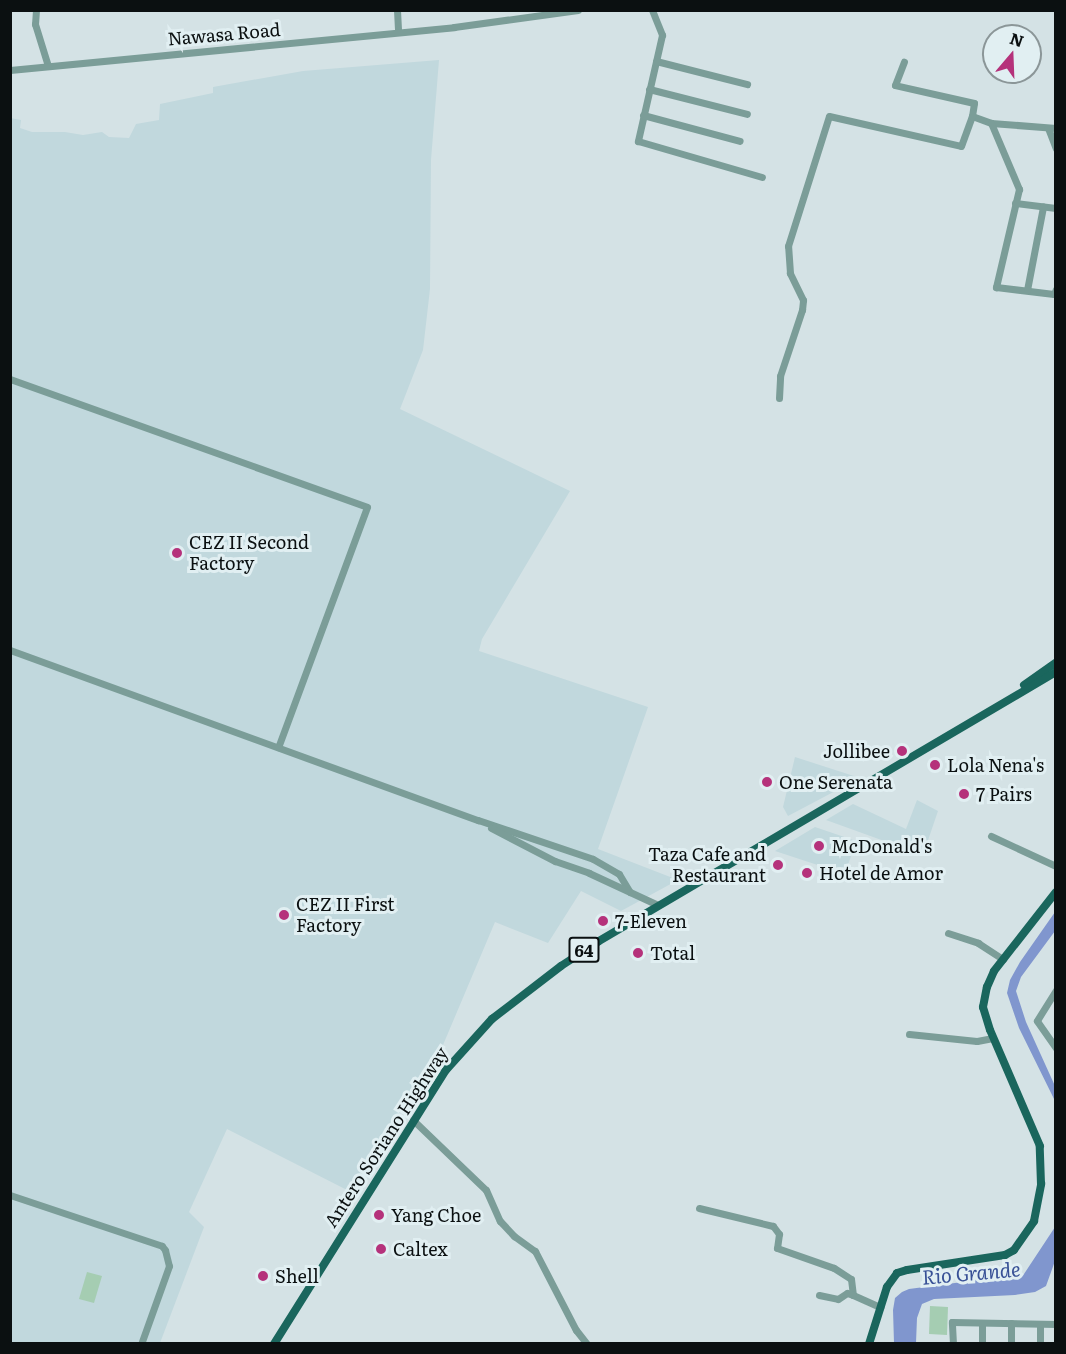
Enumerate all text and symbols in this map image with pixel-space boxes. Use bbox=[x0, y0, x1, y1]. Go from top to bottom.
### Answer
street label: Nawasa Road bbox=[167, 18, 281, 50]
north arrow bbox=[982, 24, 1042, 84]
text: N bbox=[1007, 25, 1027, 52]
place label: CEZ II Second Factory bbox=[189, 532, 309, 574]
marker: CEZ II Second Factory bbox=[170, 546, 184, 560]
place label: Jollibee bbox=[823, 740, 890, 762]
marker: Jollibee bbox=[895, 744, 909, 758]
place label: Lola Nena's bbox=[947, 754, 1044, 776]
marker: Lola Nena's bbox=[928, 758, 942, 772]
place label: One Serenata bbox=[779, 771, 893, 793]
marker: One Serenata bbox=[760, 775, 774, 789]
place label: 7 Pairs bbox=[976, 783, 1032, 805]
marker: 7 Pairs bbox=[957, 787, 971, 801]
place label: McDonald's bbox=[831, 835, 932, 857]
marker: McDonald's bbox=[812, 839, 826, 853]
place label: Taza Cafe and Restaurant bbox=[648, 844, 766, 886]
marker: Taza Cafe and Restaurant bbox=[771, 858, 785, 872]
place label: Hotel de Amor bbox=[819, 862, 943, 884]
marker: Hotel de Amor bbox=[800, 866, 814, 880]
place label: CEZ II First Factory bbox=[296, 894, 395, 936]
marker: CEZ II First Factory bbox=[277, 908, 291, 922]
place label: 7-Eleven bbox=[615, 910, 687, 932]
marker: 7-Eleven bbox=[596, 914, 610, 928]
road number: 64 bbox=[568, 937, 600, 963]
place label: Total bbox=[650, 942, 695, 964]
marker: Total bbox=[631, 946, 645, 960]
street label: Antero Soriano Highway bbox=[320, 1043, 452, 1231]
place label: Yang Choe bbox=[391, 1204, 481, 1226]
marker: Yang Choe bbox=[372, 1208, 386, 1222]
place label: Caltex bbox=[393, 1238, 448, 1260]
marker: Caltex bbox=[374, 1242, 388, 1256]
water label: Rio Grande bbox=[921, 1256, 1021, 1288]
place label: Shell bbox=[275, 1265, 319, 1287]
marker: Shell bbox=[256, 1269, 270, 1283]

